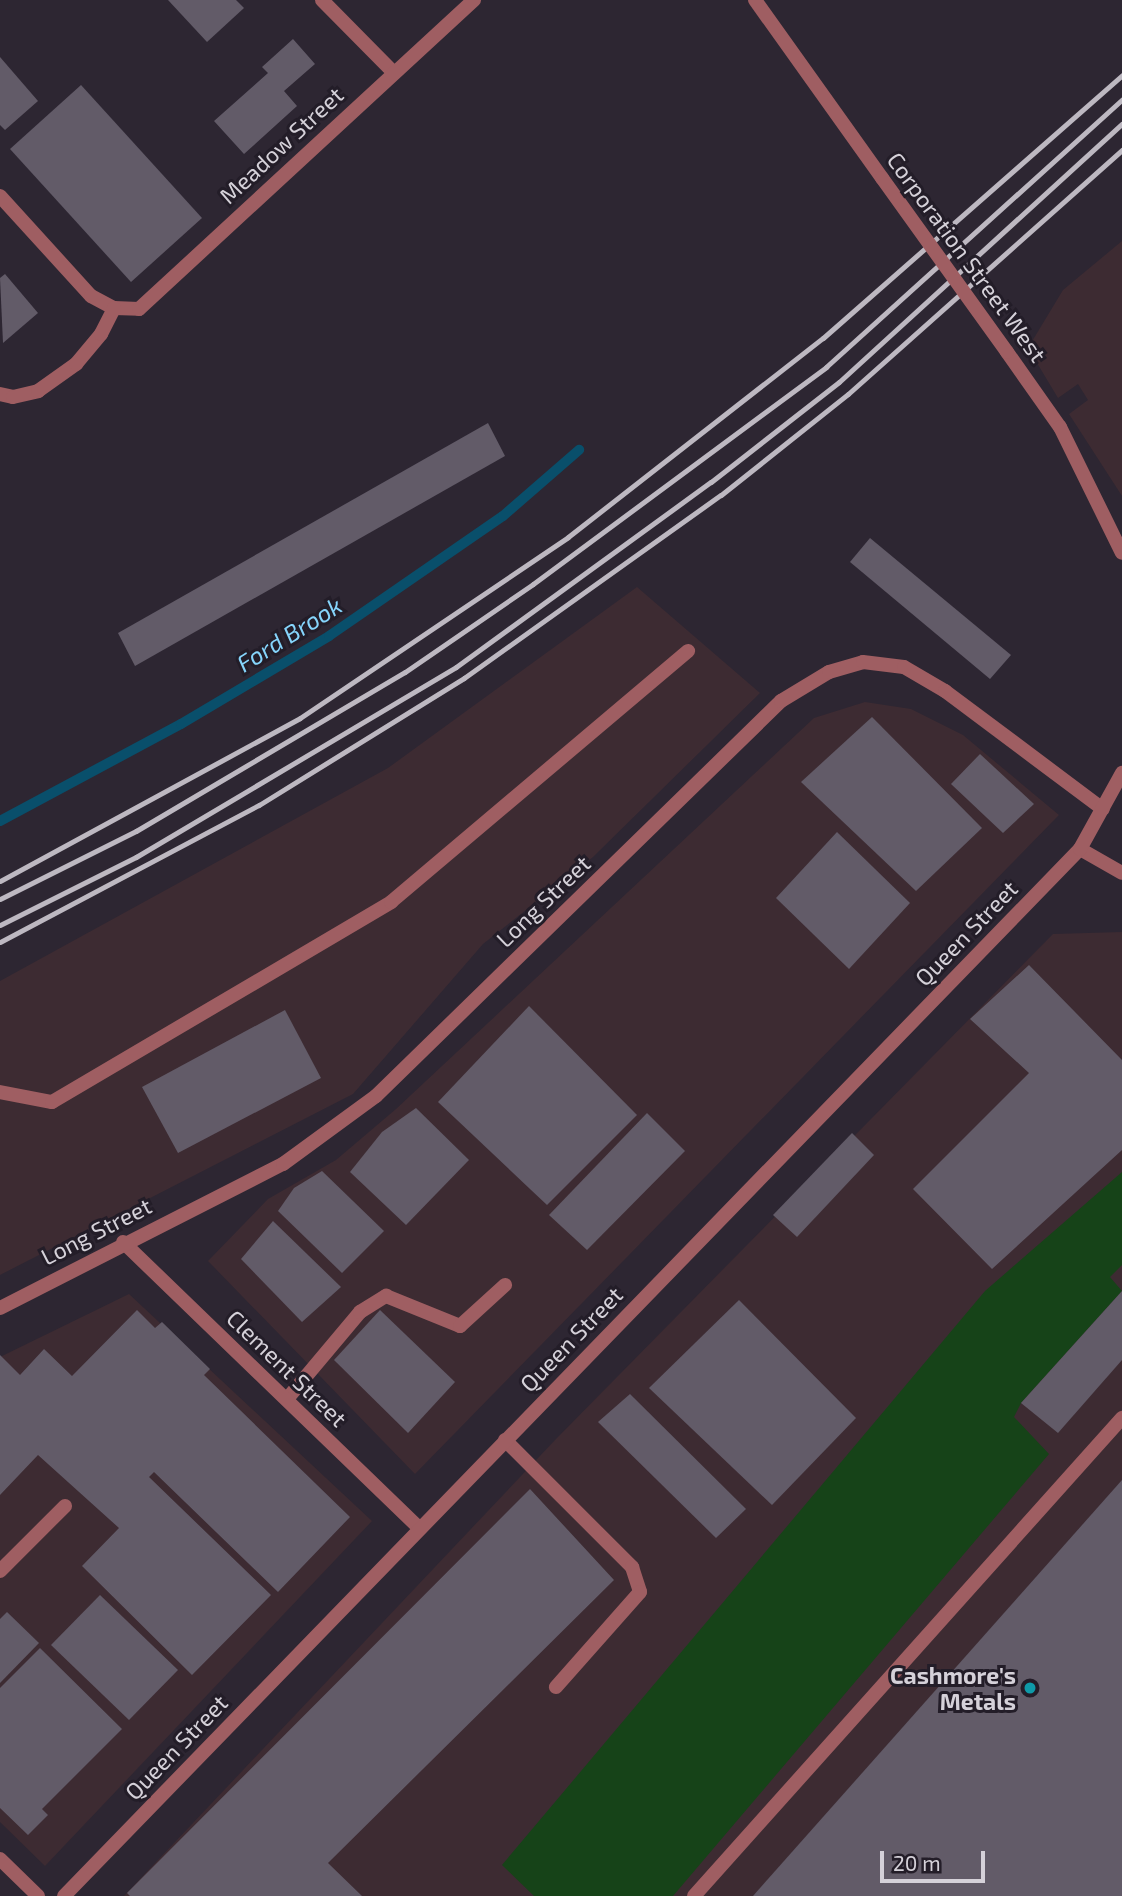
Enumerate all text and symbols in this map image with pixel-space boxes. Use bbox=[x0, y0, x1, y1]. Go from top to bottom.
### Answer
street label: Meadow Street bbox=[213, 81, 349, 209]
street label: Corporation Street West bbox=[882, 147, 1052, 367]
water label: Ford Brook bbox=[231, 590, 347, 678]
street label: Long Street bbox=[490, 849, 596, 953]
street label: Queen Street bbox=[909, 875, 1023, 991]
street label: Long Street bbox=[36, 1191, 156, 1271]
street label: Queen Street bbox=[514, 1281, 628, 1397]
street label: Clement Street bbox=[221, 1304, 353, 1432]
place label: Cashmore's Metals bbox=[890, 1661, 1016, 1715]
marker: Cashmore's Metals bbox=[1022, 1680, 1038, 1696]
street label: Queen Street bbox=[119, 1689, 233, 1805]
scale bar bbox=[884, 1836, 989, 1880]
text: 20 m bbox=[893, 1850, 941, 1875]

